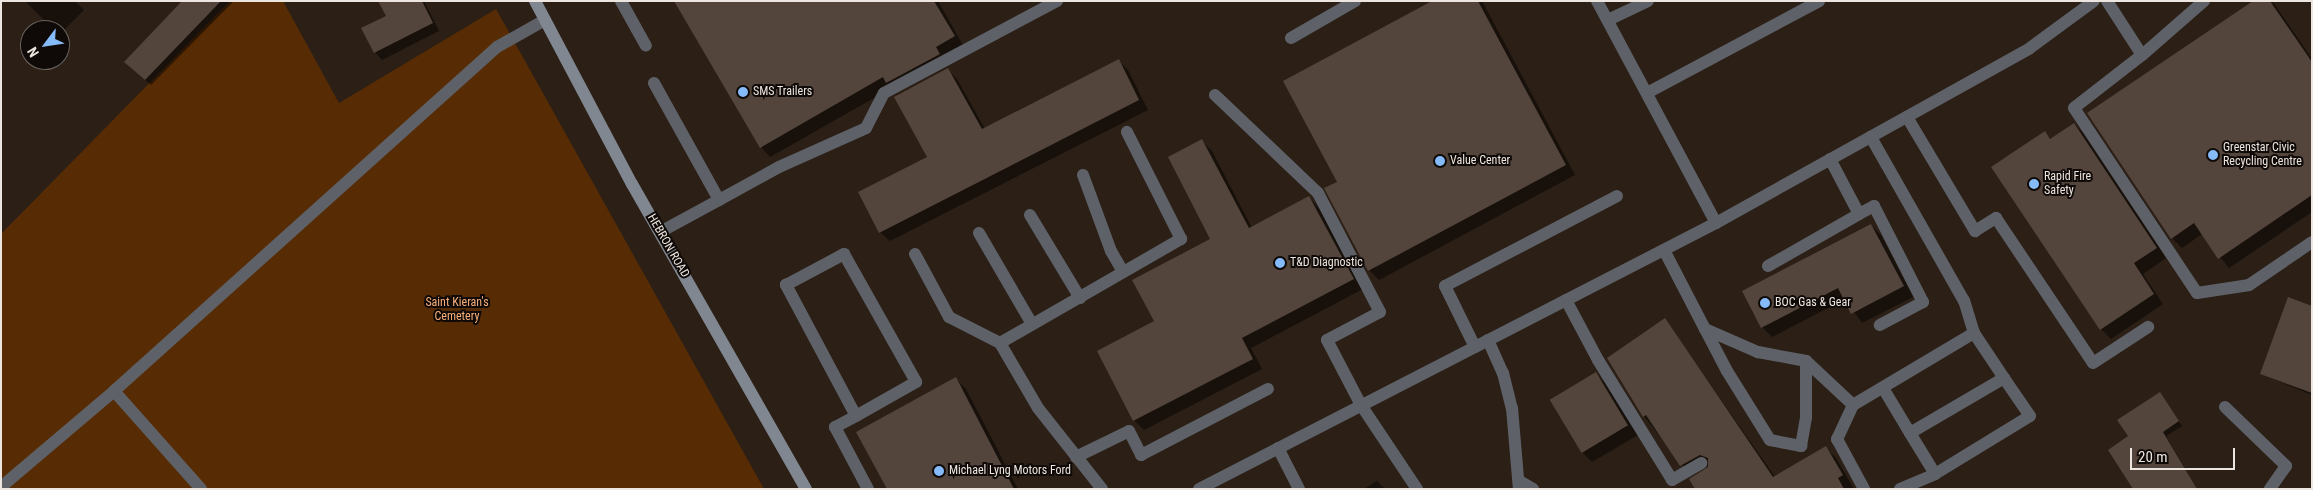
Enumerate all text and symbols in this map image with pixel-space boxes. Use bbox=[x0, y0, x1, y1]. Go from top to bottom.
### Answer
north arrow bbox=[20, 20, 70, 70]
text: N bbox=[24, 44, 42, 60]
place label: SMS Trailers bbox=[753, 85, 813, 99]
marker: SMS Trailers bbox=[737, 86, 749, 98]
place label: Greenstar Civic Recycling Centre bbox=[2223, 141, 2302, 169]
marker: Greenstar Civic Recycling Centre bbox=[2207, 149, 2219, 161]
place label: Value Center bbox=[1450, 154, 1510, 168]
marker: Value Center bbox=[1434, 155, 1446, 167]
place label: Rapid Fire Safety bbox=[2044, 170, 2091, 198]
marker: Rapid Fire Safety bbox=[2028, 178, 2040, 190]
street label: HEBRON ROAD bbox=[644, 212, 692, 280]
place label: T&D Diagnostic bbox=[1290, 256, 1363, 270]
marker: T&D Diagnostic bbox=[1274, 257, 1286, 269]
park label: Saint Kieran's Cemetery bbox=[425, 296, 489, 324]
place label: BOC Gas & Gear bbox=[1775, 296, 1851, 310]
marker: BOC Gas & Gear bbox=[1759, 297, 1771, 309]
scale bar bbox=[2133, 438, 2238, 470]
text: 20 m bbox=[2138, 448, 2168, 466]
place label: Michael Lyng Motors Ford bbox=[949, 464, 1071, 478]
marker: Michael Lyng Motors Ford bbox=[933, 465, 945, 477]

